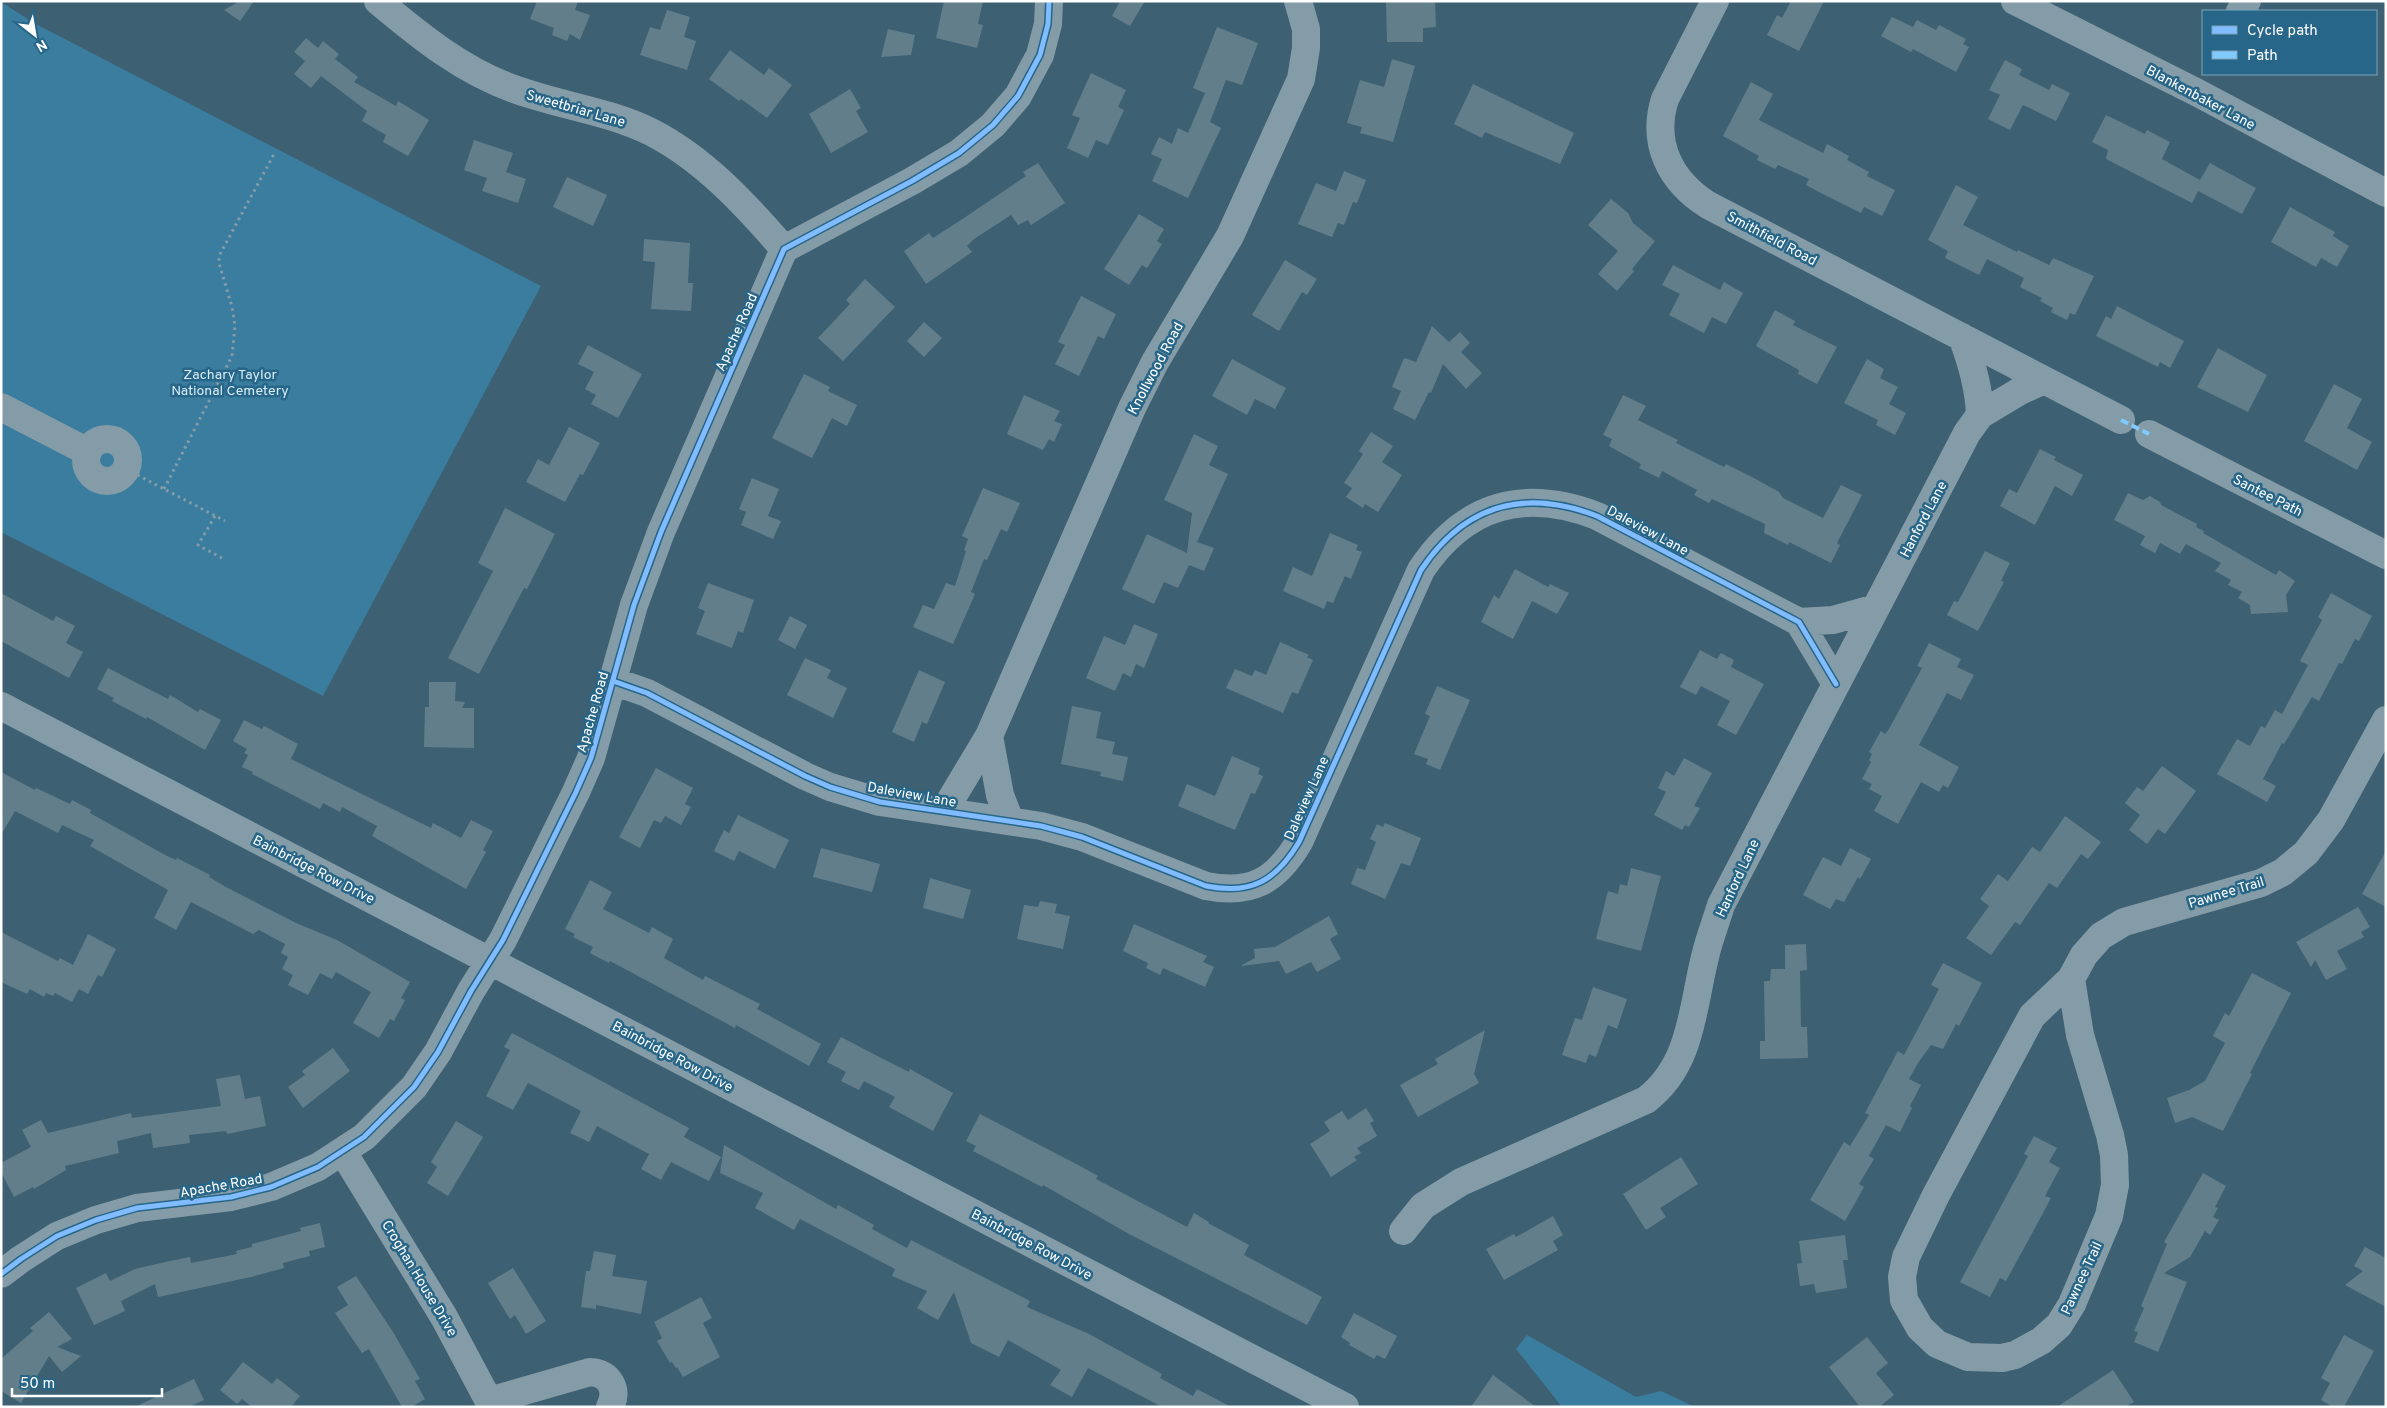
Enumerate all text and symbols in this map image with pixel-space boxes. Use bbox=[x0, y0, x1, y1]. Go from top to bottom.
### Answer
north arrow bbox=[10, 10, 60, 60]
legend bbox=[2202, 10, 2377, 75]
text: Cycle path bbox=[2247, 22, 2318, 41]
text: N bbox=[32, 35, 50, 55]
text: Path bbox=[2247, 47, 2278, 66]
street label: Blankenbaker Lane bbox=[2143, 62, 2258, 134]
street label: Sweetbriar Lane bbox=[524, 87, 627, 132]
street label: Smithfield Road bbox=[1723, 208, 1819, 270]
street label: Apache Road bbox=[713, 291, 762, 374]
street label: Knollwood Road bbox=[1125, 320, 1188, 418]
park label: Zachary Taylor National Cemetery bbox=[171, 367, 289, 400]
street label: Santee Path bbox=[2230, 472, 2305, 521]
street label: Hanford Lane bbox=[1897, 479, 1952, 561]
street label: Daleview Lane bbox=[1604, 503, 1691, 560]
street label: Apache Road bbox=[574, 670, 613, 755]
street label: Daleview Lane bbox=[1281, 754, 1333, 843]
street label: Daleview Lane bbox=[866, 779, 958, 812]
street label: Bainbridge Row Drive bbox=[250, 832, 377, 908]
street label: Hanford Lane bbox=[1713, 837, 1764, 920]
street label: Pawnee Trail bbox=[2186, 874, 2267, 913]
street label: Bainbridge Row Drive bbox=[609, 1018, 736, 1096]
street label: Apache Road bbox=[179, 1171, 264, 1202]
street label: Bainbridge Row Drive bbox=[968, 1206, 1095, 1284]
street label: Croghan House Drive bbox=[377, 1218, 460, 1340]
street label: Pawnee Trail bbox=[2058, 1239, 2107, 1318]
scale bar bbox=[12, 1366, 162, 1398]
text: 50 m bbox=[20, 1375, 55, 1394]

